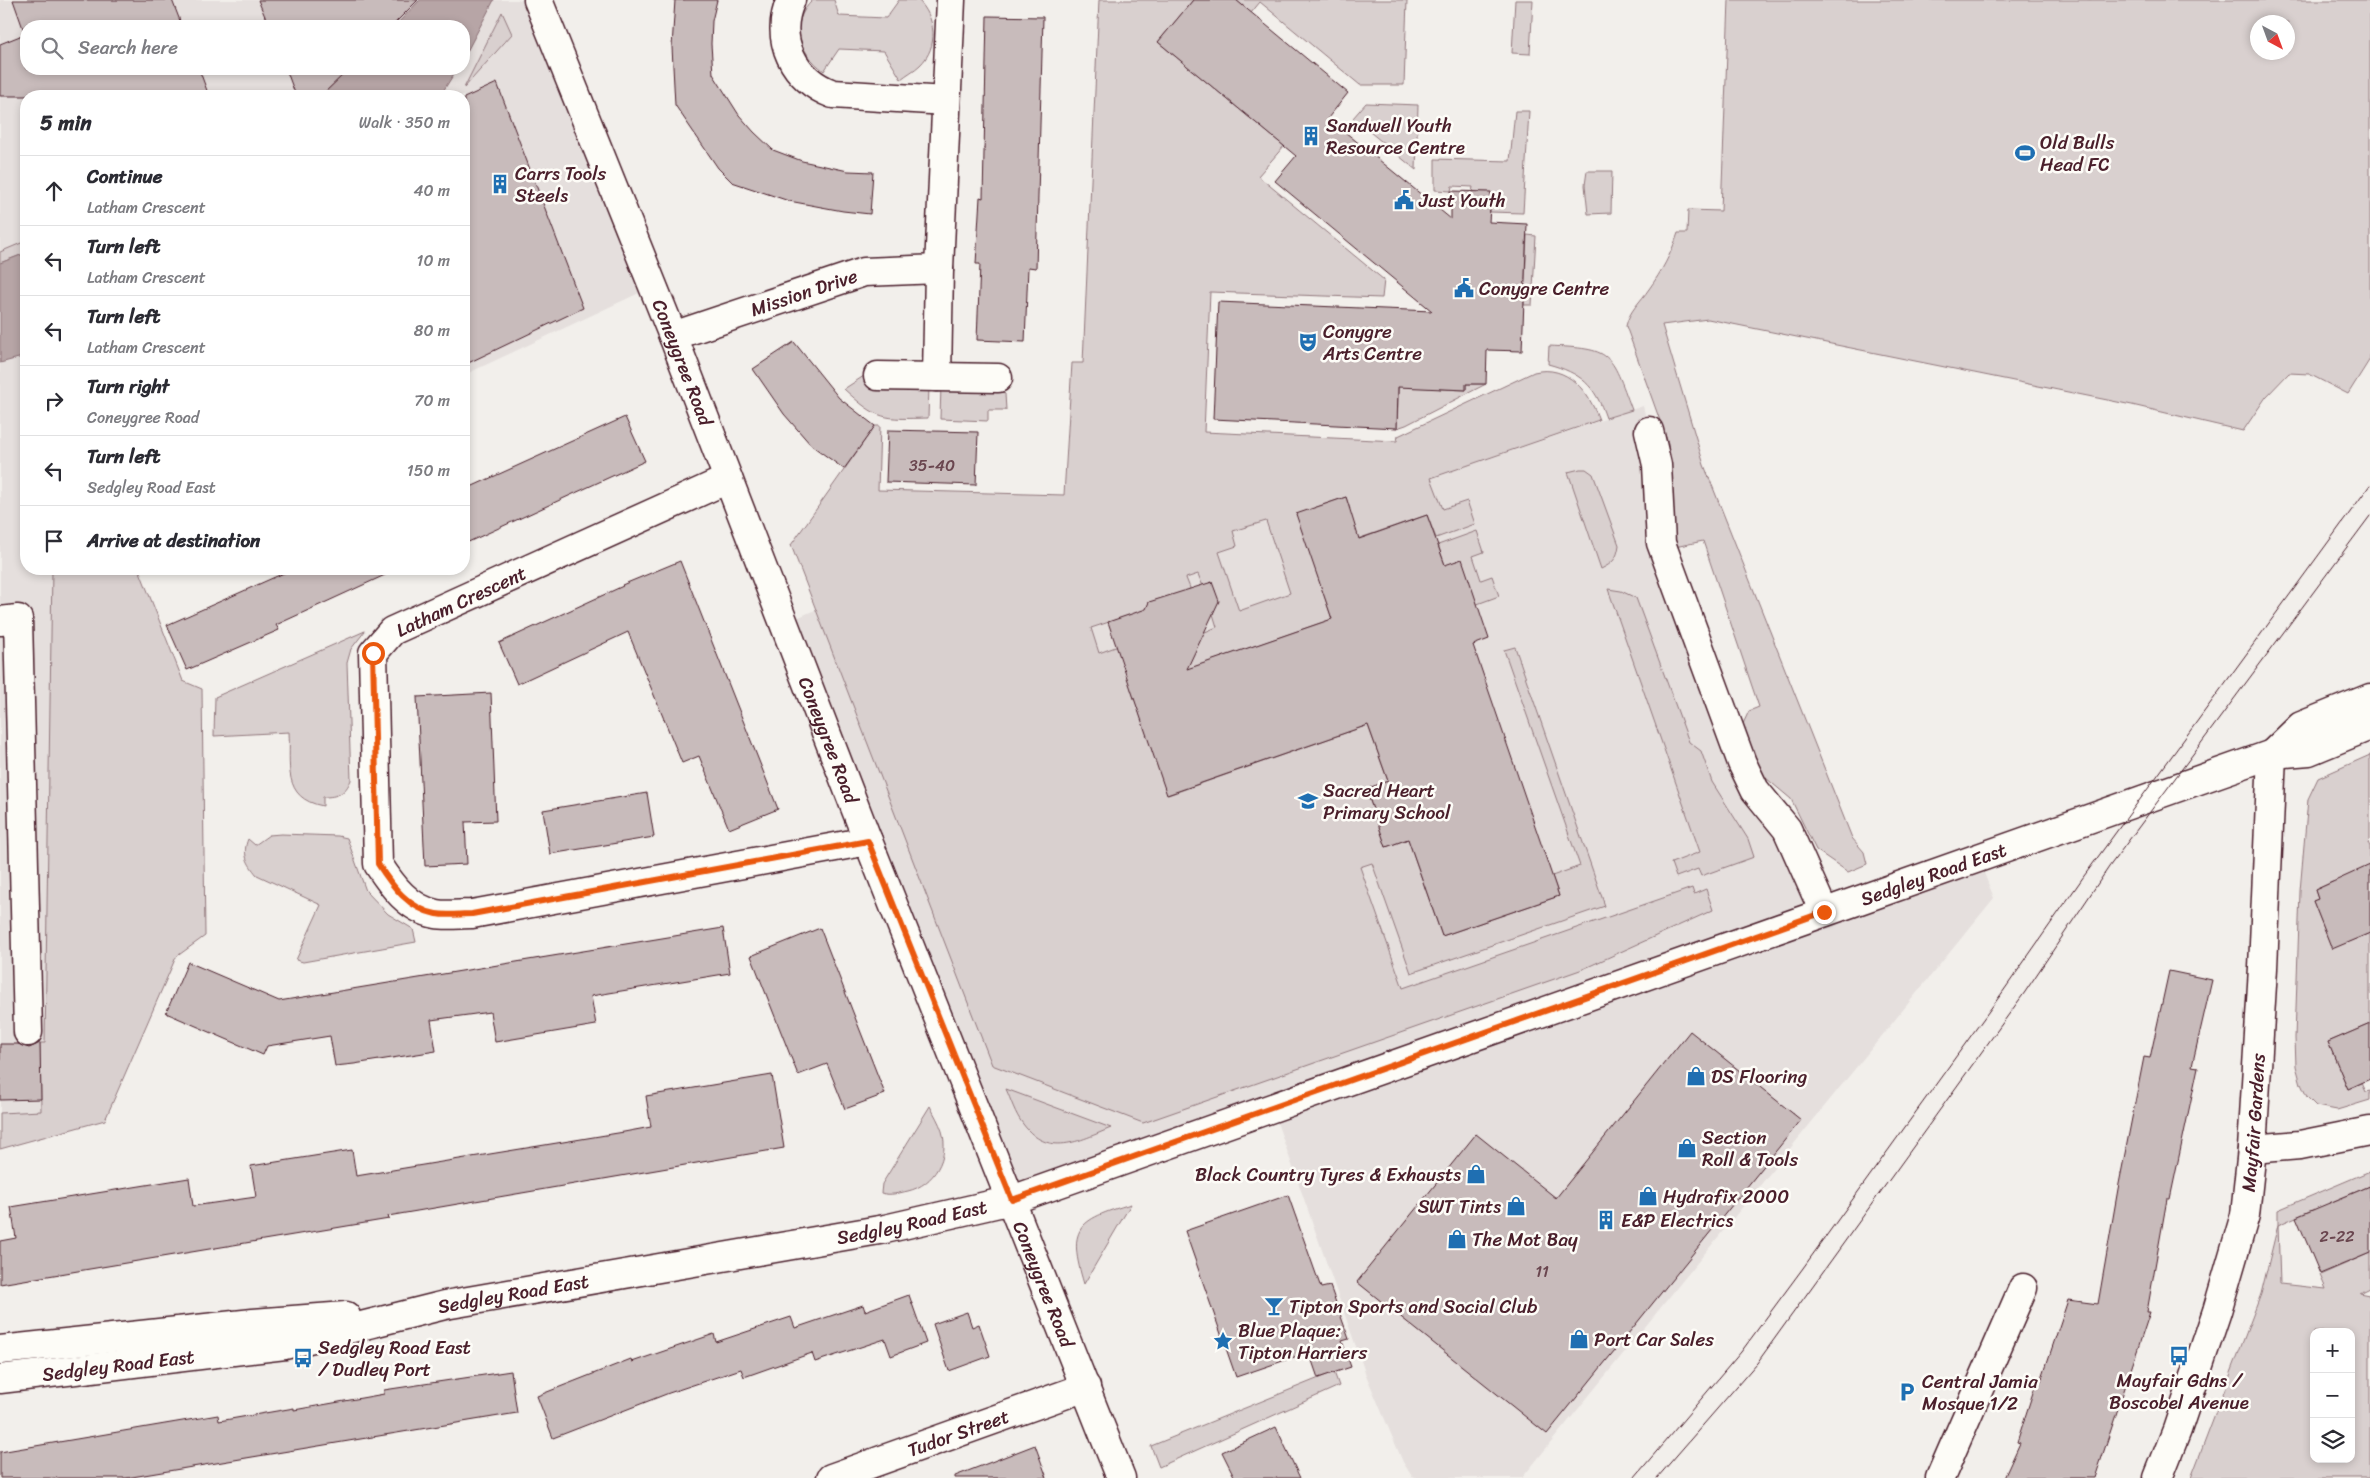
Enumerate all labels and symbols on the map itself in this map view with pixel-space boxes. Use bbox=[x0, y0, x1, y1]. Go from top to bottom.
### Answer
north arrow bbox=[2250, 15, 2295, 60]
place label: Sandwell Youth Resource Centre bbox=[1326, 109, 1465, 164]
building icon: Sandwell Youth Resource Centre bbox=[1300, 125, 1322, 147]
place label: Old Bulls Head FC bbox=[2040, 126, 2115, 181]
sports icon: Old Bulls Head FC bbox=[2014, 142, 2036, 164]
place label: Carrs Tools Steels bbox=[515, 157, 607, 212]
building icon: Carrs Tools Steels bbox=[489, 173, 511, 195]
place label: Just Youth bbox=[1418, 184, 1506, 217]
public building icon: Just Youth bbox=[1393, 189, 1415, 211]
street label: Mission Drive bbox=[746, 259, 862, 326]
place label: Conygre Centre bbox=[1479, 272, 1609, 305]
public building icon: Conygre Centre bbox=[1453, 277, 1475, 299]
street label: Coneygree Road bbox=[643, 294, 723, 432]
place label: Conygre Arts Centre bbox=[1322, 315, 1422, 370]
theatre icon: Conygre Arts Centre bbox=[1297, 331, 1319, 353]
house number: 35-40 bbox=[909, 451, 955, 480]
street label: Latham Crescent bbox=[390, 557, 532, 646]
route start bbox=[362, 642, 385, 665]
street label: Coneygree Road bbox=[789, 672, 869, 810]
place label: Sacred Heart Primary School bbox=[1323, 774, 1451, 829]
school or university icon: Sacred Heart Primary School bbox=[1297, 790, 1319, 812]
street label: Sedgley Road East bbox=[1856, 833, 2011, 915]
route end bbox=[1813, 901, 1836, 924]
street label: Mayfair Gardens bbox=[2232, 1052, 2275, 1193]
place label: DS Flooring bbox=[1711, 1060, 1808, 1093]
shop icon: DS Flooring bbox=[1685, 1065, 1707, 1087]
place label: Section Roll & Tools bbox=[1702, 1121, 1799, 1176]
shop icon: Section Roll & Tools bbox=[1676, 1137, 1698, 1159]
place label: Black Country Tyres & Exhausts bbox=[1195, 1158, 1461, 1191]
shop icon: Black Country Tyres & Exhausts bbox=[1465, 1163, 1487, 1185]
place label: Hydrafix 2000 bbox=[1663, 1180, 1789, 1213]
shop icon: Hydrafix 2000 bbox=[1637, 1185, 1659, 1207]
street label: Sedgley Road East bbox=[834, 1190, 990, 1254]
place label: SWT Tints bbox=[1418, 1190, 1501, 1223]
shop icon: SWT Tints bbox=[1505, 1195, 1527, 1217]
place label: E&P Electrics bbox=[1621, 1204, 1733, 1237]
building icon: E&P Electrics bbox=[1595, 1209, 1617, 1231]
street label: Coneygree Road bbox=[1003, 1216, 1084, 1354]
house number: 2-22 bbox=[2319, 1222, 2355, 1251]
place label: The Mot Bay bbox=[1472, 1223, 1578, 1256]
shop icon: The Mot Bay bbox=[1446, 1228, 1468, 1250]
house number: 11 bbox=[1535, 1257, 1549, 1286]
street label: Sedgley Road East bbox=[434, 1264, 591, 1323]
place label: Tipton Sports and Social Club bbox=[1289, 1290, 1537, 1323]
bar icon: Tipton Sports and Social Club bbox=[1263, 1295, 1285, 1317]
place label: Blue Plaque: Tipton Harriers bbox=[1238, 1314, 1367, 1369]
place label: Port Car Sales bbox=[1594, 1323, 1714, 1356]
shop icon: Port Car Sales bbox=[1568, 1328, 1590, 1350]
place icon: Blue Plaque: Tipton Harriers bbox=[1212, 1330, 1234, 1352]
place label: Sedgley Road East / Dudley Port bbox=[318, 1331, 471, 1386]
street label: Sedgley Road East bbox=[40, 1340, 196, 1391]
bus stop icon: Mayfair Gdns / Boscobel Avenue bbox=[2168, 1345, 2190, 1367]
bus stop icon: Sedgley Road East / Dudley Port bbox=[292, 1347, 314, 1369]
place label: Mayfair Gdns / Boscobel Avenue bbox=[2109, 1364, 2249, 1419]
place label: Central Jamia Mosque 1/2 bbox=[1922, 1365, 2038, 1420]
parking icon: Central Jamia Mosque 1/2 bbox=[1896, 1381, 1918, 1403]
street label: Tudor Street bbox=[903, 1400, 1014, 1466]

